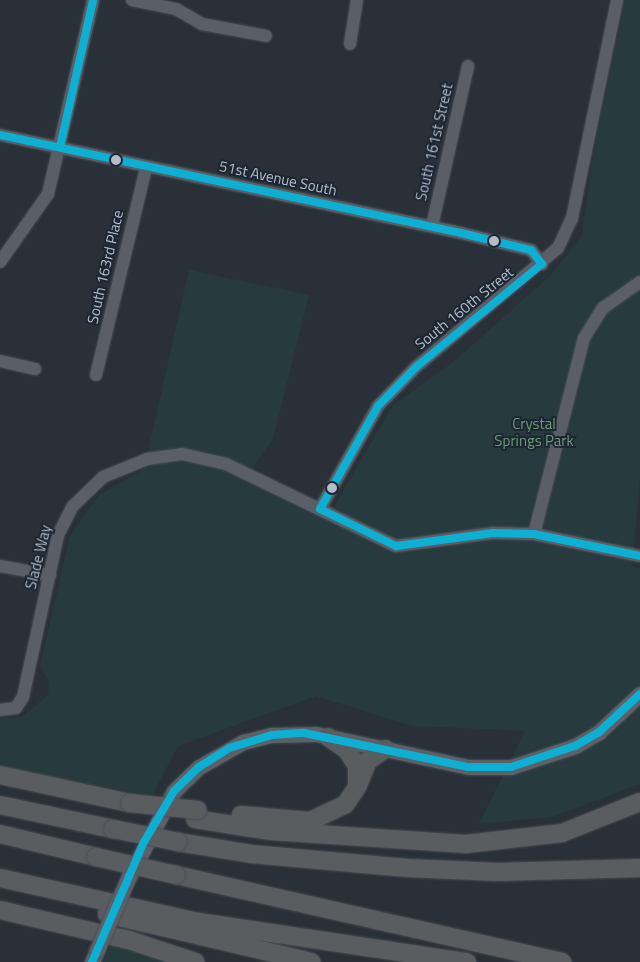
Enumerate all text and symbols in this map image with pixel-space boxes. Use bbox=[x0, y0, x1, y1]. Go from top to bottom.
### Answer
street label: South 161st Street bbox=[412, 81, 456, 203]
unlabelled marker bbox=[111, 155, 121, 165]
street label: 51st Avenue South bbox=[217, 157, 339, 199]
street label: South 163rd Place bbox=[83, 208, 127, 326]
unlabelled marker bbox=[489, 236, 499, 246]
street label: South 160th Street bbox=[411, 263, 517, 353]
park label: Crystal Springs Park bbox=[494, 414, 574, 449]
unlabelled marker bbox=[327, 483, 337, 493]
street label: Slade Way bbox=[21, 523, 55, 591]

